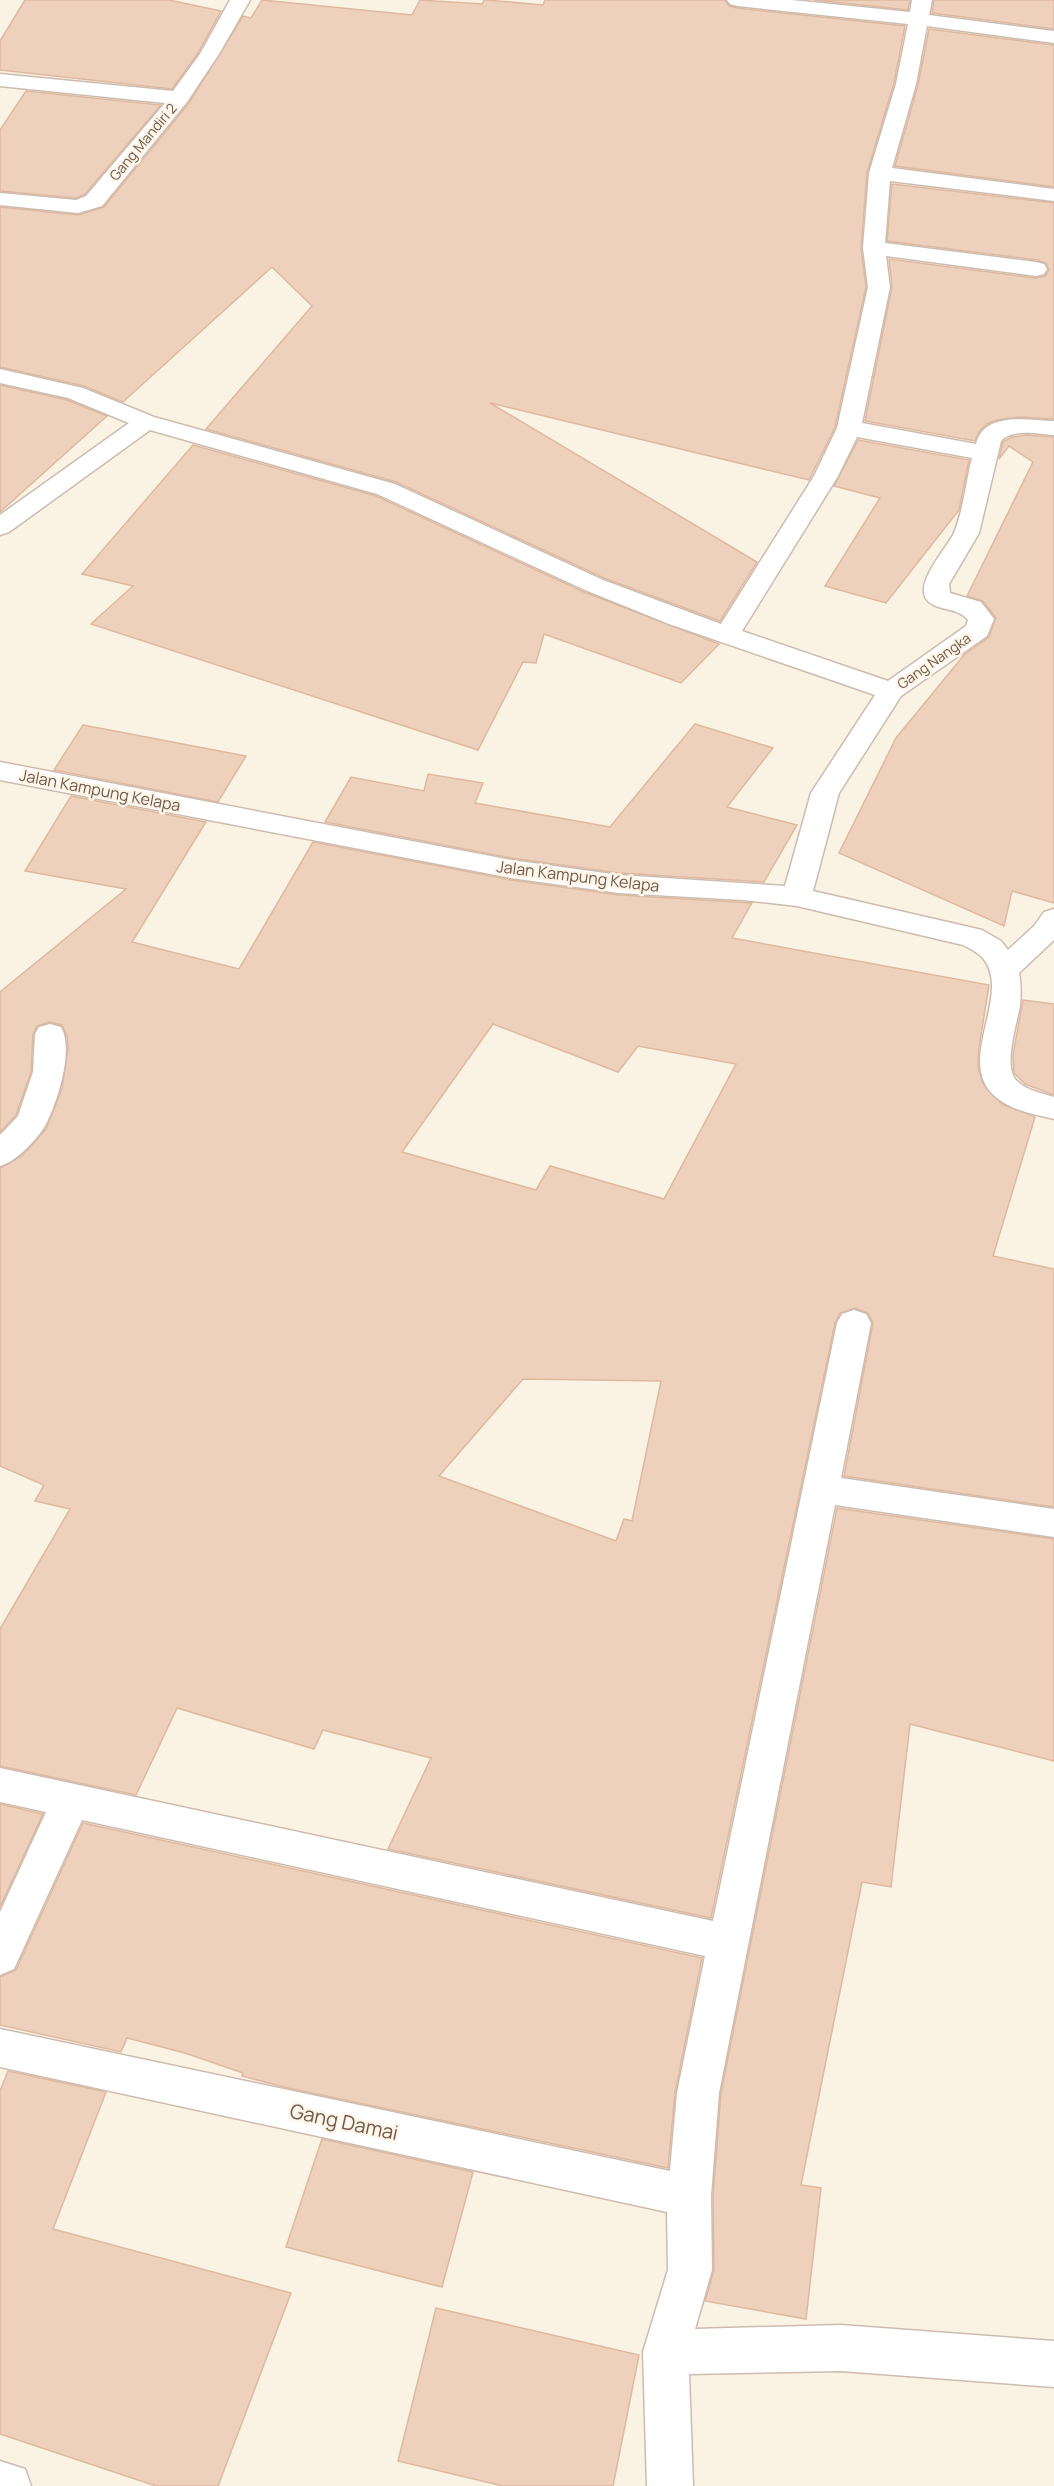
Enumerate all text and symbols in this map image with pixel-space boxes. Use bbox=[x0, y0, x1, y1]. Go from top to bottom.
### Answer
street label: Gang Mandiri 2 bbox=[105, 99, 181, 184]
street label: Gang Nangka bbox=[893, 628, 974, 693]
street label: Jalan Kampung Kelapa bbox=[17, 764, 183, 816]
street label: Jalan Kampung Kelapa bbox=[495, 855, 661, 897]
street label: Gang Damai bbox=[287, 2097, 401, 2146]

